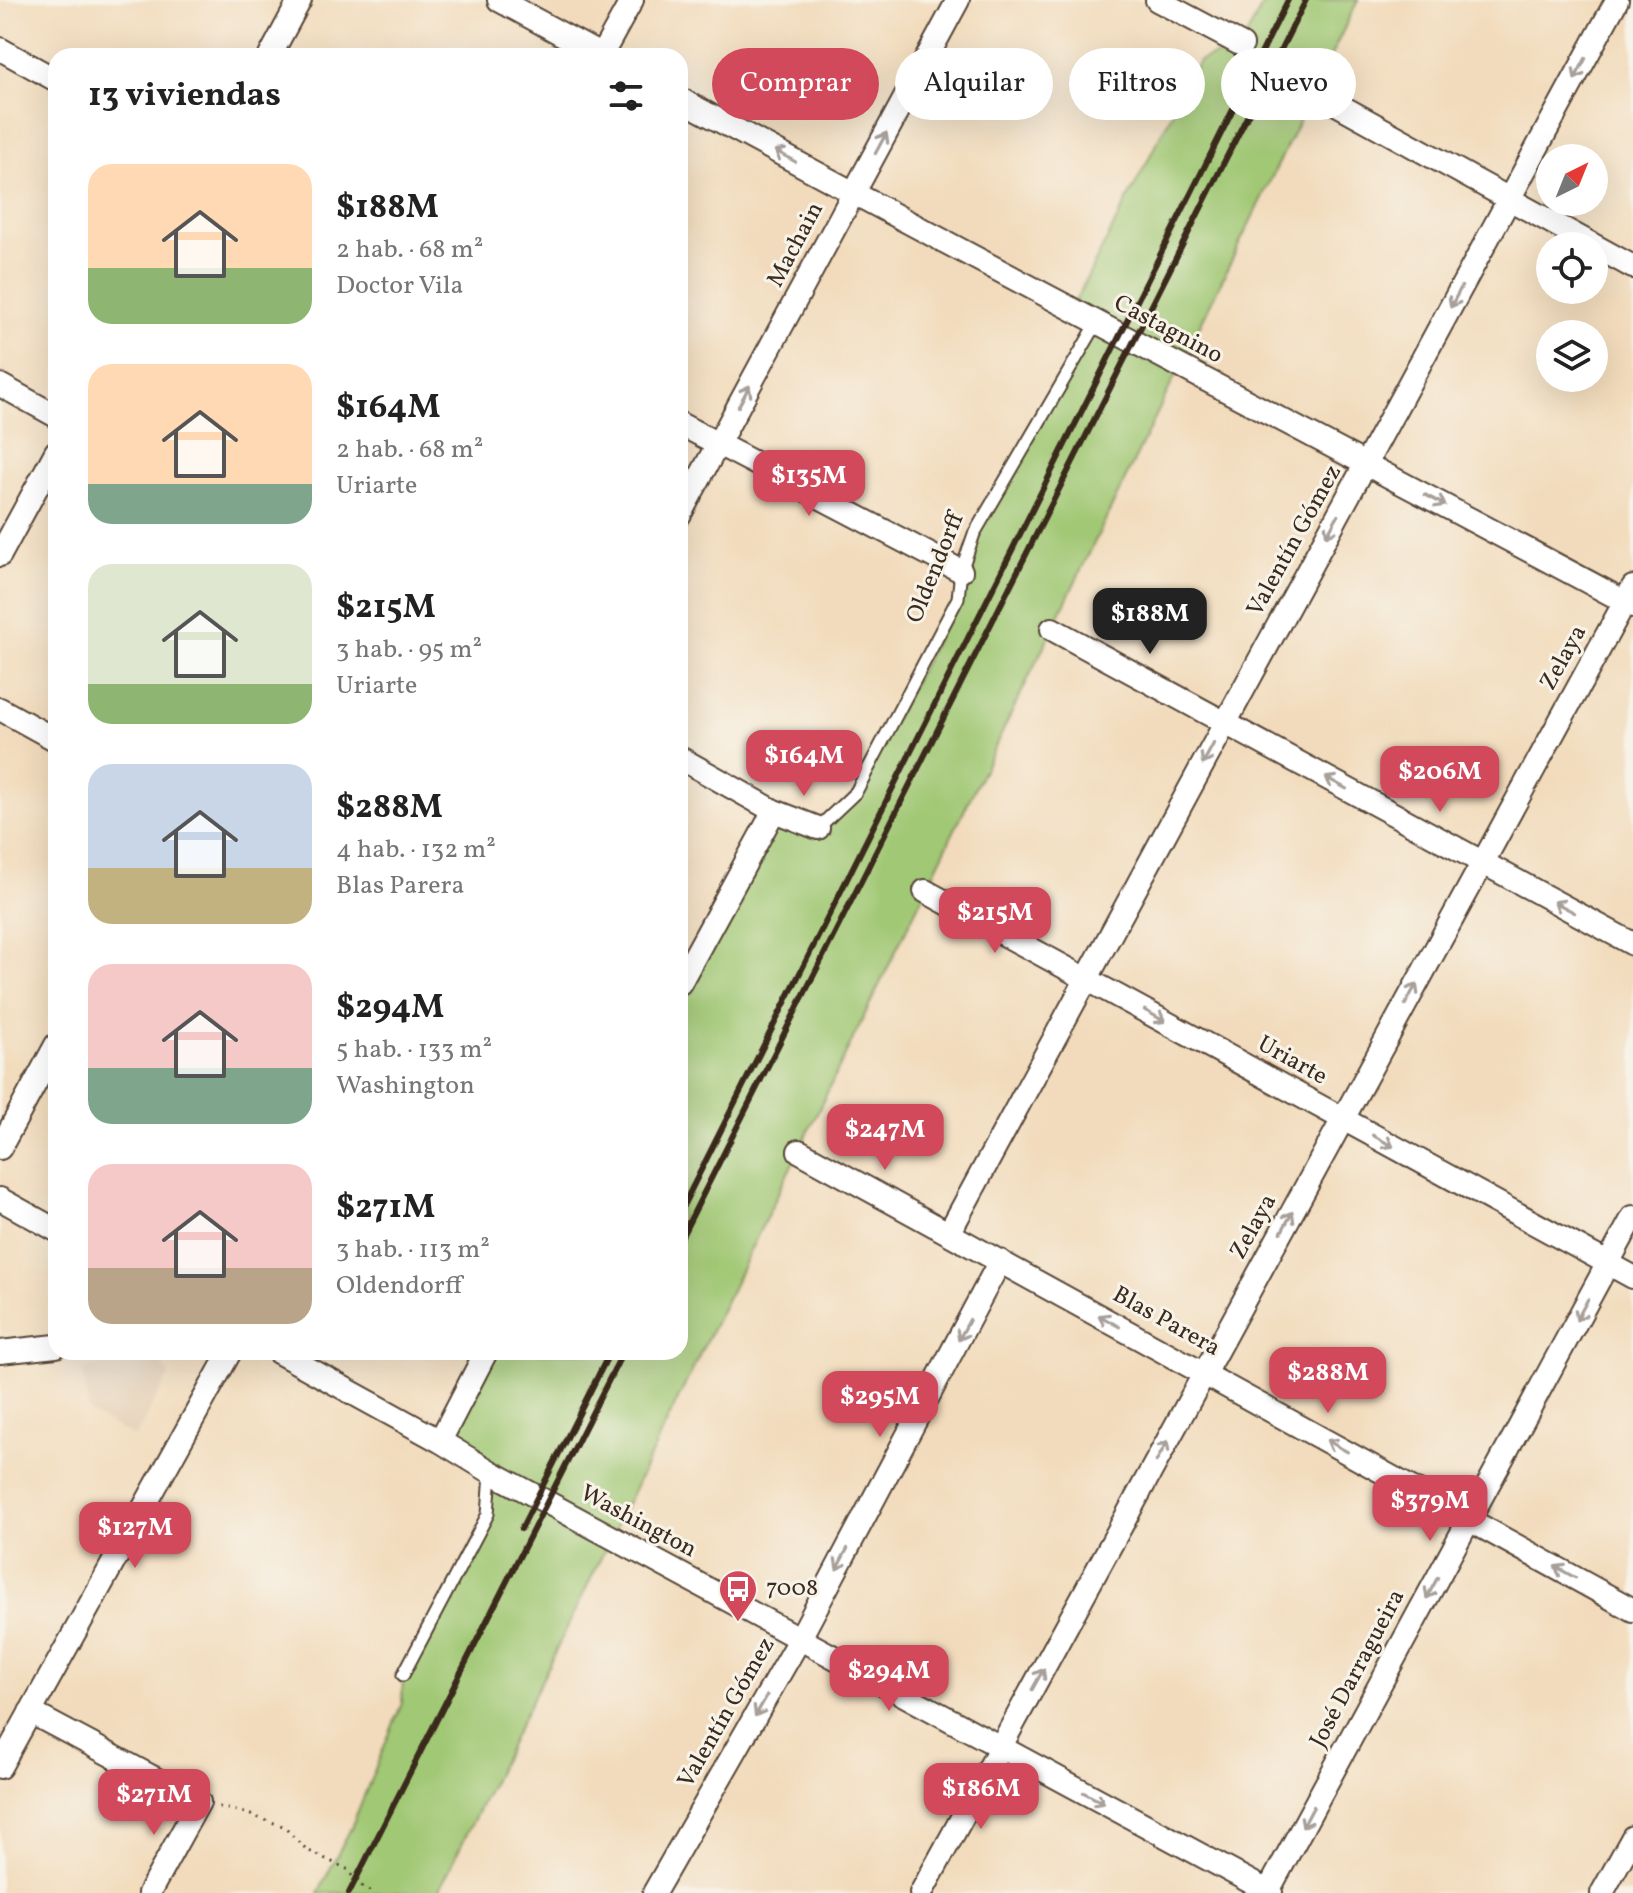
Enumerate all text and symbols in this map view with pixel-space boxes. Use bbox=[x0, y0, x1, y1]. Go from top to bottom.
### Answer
chip: Comprar bbox=[712, 48, 879, 120]
chip: Alquilar bbox=[895, 48, 1053, 120]
chip: Filtros bbox=[1069, 48, 1205, 120]
chip: Nuevo bbox=[1221, 48, 1356, 120]
one-way arrow bbox=[1572, 56, 1587, 80]
text: 13 viviendas bbox=[88, 73, 281, 120]
icon: filters bbox=[604, 74, 648, 118]
one-way arrow bbox=[873, 132, 889, 155]
north arrow bbox=[1536, 144, 1608, 216]
map controls bbox=[1536, 144, 1608, 392]
one-way arrow bbox=[774, 148, 797, 164]
text: $188M bbox=[336, 185, 439, 232]
icon: home bbox=[152, 196, 248, 292]
street label: Machain bbox=[759, 196, 833, 294]
text: 2 hab. · 68 m² bbox=[336, 232, 483, 268]
button: locate bbox=[1536, 232, 1608, 304]
text: Doctor Vila bbox=[336, 268, 464, 304]
one-way arrow bbox=[1448, 285, 1464, 308]
street label: Castagnino bbox=[1107, 287, 1229, 373]
button: layers bbox=[1536, 320, 1608, 392]
text: $164M bbox=[336, 385, 440, 432]
one-way arrow bbox=[736, 385, 752, 409]
icon: home bbox=[152, 396, 248, 492]
text: 2 hab. · 68 m² bbox=[336, 432, 483, 468]
pin: $135M bbox=[753, 450, 865, 518]
text: $135M bbox=[771, 458, 847, 494]
street label: Valentín Gómez bbox=[1239, 459, 1351, 623]
text: Uriarte bbox=[336, 468, 417, 504]
one-way arrow bbox=[1423, 492, 1446, 508]
street label: Oldendorff bbox=[898, 506, 974, 628]
one-way arrow bbox=[1324, 513, 1340, 537]
text: $215M bbox=[336, 585, 436, 632]
pin: $188M bbox=[1094, 588, 1206, 656]
icon: home bbox=[152, 596, 248, 692]
text: $188M bbox=[1111, 596, 1189, 632]
street label: Zelaya bbox=[1532, 619, 1596, 697]
text: 3 hab. · 95 m² bbox=[336, 632, 482, 668]
text: Uriarte bbox=[336, 668, 417, 704]
pin: $164M bbox=[748, 730, 860, 798]
text: $164M bbox=[764, 738, 844, 774]
one-way arrow bbox=[1200, 742, 1215, 766]
pin: $206M bbox=[1384, 746, 1496, 814]
text: $206M bbox=[1398, 754, 1482, 790]
one-way arrow bbox=[1325, 775, 1348, 791]
text: $288M bbox=[336, 785, 443, 832]
icon: home bbox=[152, 796, 248, 892]
text: 4 hab. · 132 m² bbox=[336, 832, 496, 868]
text: Blas Parera bbox=[336, 868, 464, 904]
pin: $215M bbox=[939, 887, 1051, 955]
text: $215M bbox=[957, 895, 1033, 931]
one-way arrow bbox=[1553, 899, 1577, 915]
one-way arrow bbox=[1404, 983, 1420, 1006]
text: $294M bbox=[336, 985, 444, 1032]
icon: home bbox=[152, 996, 248, 1092]
one-way arrow bbox=[1143, 1009, 1166, 1025]
street label: Uriarte bbox=[1251, 1028, 1333, 1094]
text: 5 hab. · 133 m² bbox=[336, 1032, 492, 1068]
text: Washington bbox=[336, 1068, 475, 1104]
pin: $247M bbox=[829, 1104, 941, 1172]
text: $247M bbox=[845, 1112, 925, 1148]
one-way arrow bbox=[1371, 1133, 1394, 1149]
text: $271M bbox=[336, 1185, 435, 1232]
street label: Zelaya bbox=[1222, 1188, 1286, 1266]
icon: home bbox=[152, 1196, 248, 1292]
one-way arrow bbox=[1279, 1211, 1295, 1234]
text: 3 hab. · 113 m² bbox=[336, 1232, 490, 1268]
text: Oldendorff bbox=[336, 1268, 462, 1304]
street label: Blas Parera bbox=[1106, 1278, 1226, 1366]
one-way arrow bbox=[1574, 1298, 1590, 1321]
one-way arrow bbox=[1098, 1313, 1122, 1328]
one-way arrow bbox=[955, 1317, 971, 1341]
pin: $288M bbox=[1272, 1347, 1384, 1415]
text: $288M bbox=[1287, 1355, 1369, 1391]
pin: $295M bbox=[824, 1371, 936, 1439]
text: $295M bbox=[840, 1379, 920, 1415]
one-way arrow bbox=[1326, 1438, 1349, 1454]
one-way arrow bbox=[1155, 1439, 1171, 1463]
pin: $379M bbox=[1374, 1475, 1486, 1543]
street label: Washington bbox=[574, 1477, 702, 1567]
text: $379M bbox=[1390, 1483, 1470, 1519]
pin: $127M bbox=[79, 1502, 191, 1570]
text: $127M bbox=[97, 1510, 173, 1546]
one-way arrow bbox=[833, 1547, 849, 1571]
one-way arrow bbox=[1553, 1564, 1577, 1579]
bus stop icon: 7008 bbox=[717, 1568, 759, 1623]
place label: 7008 bbox=[766, 1572, 818, 1606]
one-way arrow bbox=[1423, 1576, 1439, 1599]
street label: José Darragueira bbox=[1302, 1584, 1414, 1754]
street label: Valentín Gómez bbox=[670, 1631, 784, 1795]
pin: $294M bbox=[833, 1645, 945, 1713]
text: $294M bbox=[848, 1653, 930, 1689]
one-way arrow bbox=[1030, 1668, 1046, 1691]
one-way arrow bbox=[753, 1694, 769, 1717]
pin: $186M bbox=[925, 1763, 1037, 1831]
pin: $271M bbox=[98, 1769, 210, 1837]
text: $186M bbox=[942, 1771, 1020, 1807]
text: $271M bbox=[116, 1777, 192, 1813]
one-way arrow bbox=[1082, 1790, 1105, 1806]
one-way arrow bbox=[1300, 1804, 1315, 1828]

